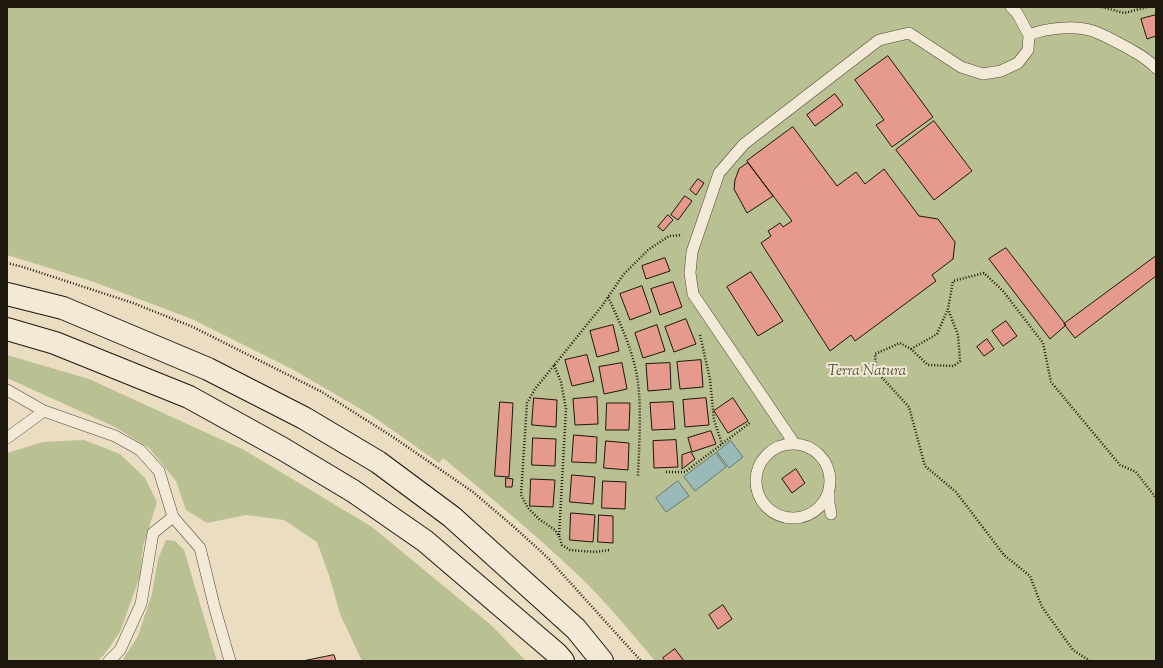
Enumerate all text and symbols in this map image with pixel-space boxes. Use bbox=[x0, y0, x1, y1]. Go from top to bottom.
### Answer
park label: Terra Natura bbox=[828, 363, 906, 381]

